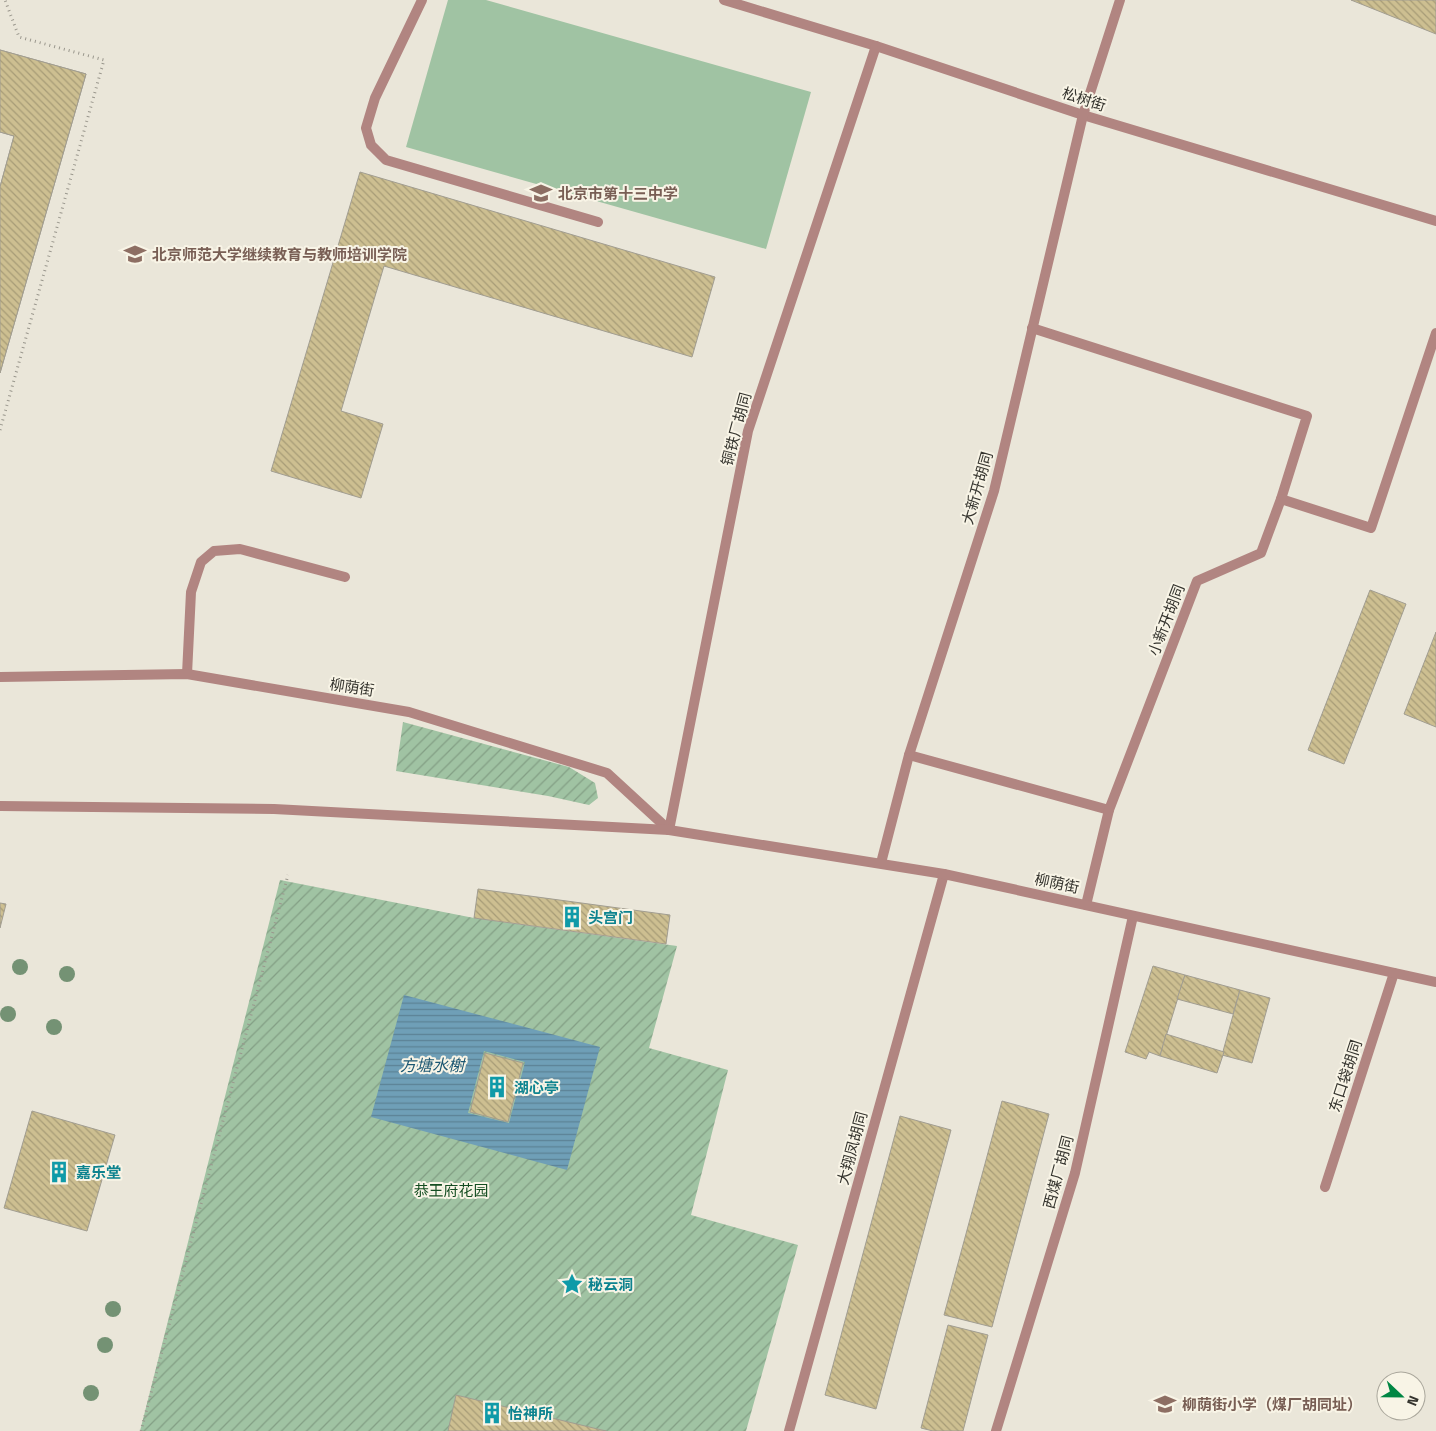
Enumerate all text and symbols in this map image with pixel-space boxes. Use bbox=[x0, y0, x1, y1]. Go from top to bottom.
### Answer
street label: 松树街 bbox=[1059, 81, 1109, 117]
school or university icon: 北京市第十三中学 bbox=[528, 180, 554, 206]
place label: 北京市第十三中学 bbox=[558, 182, 678, 205]
school or university icon: 北京师范大学继续教育与教师培训学院 bbox=[122, 241, 148, 267]
place label: 北京师范大学继续教育与教师培训学院 bbox=[152, 243, 407, 266]
street label: 铜铁厂胡同 bbox=[715, 390, 757, 468]
street label: 大新开胡同 bbox=[956, 449, 998, 527]
street label: 小新开胡同 bbox=[1142, 581, 1190, 659]
street label: 柳荫街 bbox=[328, 672, 376, 702]
street label: 柳荫街 bbox=[1033, 867, 1081, 899]
building icon: 头宫门 bbox=[559, 904, 585, 930]
place label: 头宫门 bbox=[588, 906, 633, 929]
street label: 东口袋胡同 bbox=[1322, 1037, 1368, 1115]
water label: 方塘水榭 bbox=[400, 1053, 466, 1077]
building icon: 湖心亭 bbox=[484, 1074, 510, 1100]
place label: 湖心亭 bbox=[514, 1076, 559, 1099]
street label: 大翔凤胡同 bbox=[831, 1109, 873, 1187]
street label: 西煤厂胡同 bbox=[1037, 1133, 1079, 1211]
building icon: 嘉乐堂 bbox=[46, 1159, 72, 1185]
place label: 嘉乐堂 bbox=[76, 1161, 121, 1184]
park label: 恭王府花园 bbox=[413, 1179, 489, 1202]
place icon: 秘云洞 bbox=[559, 1271, 585, 1297]
place label: 秘云洞 bbox=[588, 1273, 633, 1296]
north arrow bbox=[1376, 1371, 1426, 1421]
school or university icon: 柳荫街小学（煤厂胡同址） bbox=[1152, 1391, 1178, 1417]
place label: 柳荫街小学（煤厂胡同址） bbox=[1182, 1393, 1362, 1416]
text: N bbox=[1402, 1393, 1425, 1409]
building icon: 怡神所 bbox=[479, 1400, 505, 1426]
place label: 怡神所 bbox=[508, 1402, 553, 1425]

